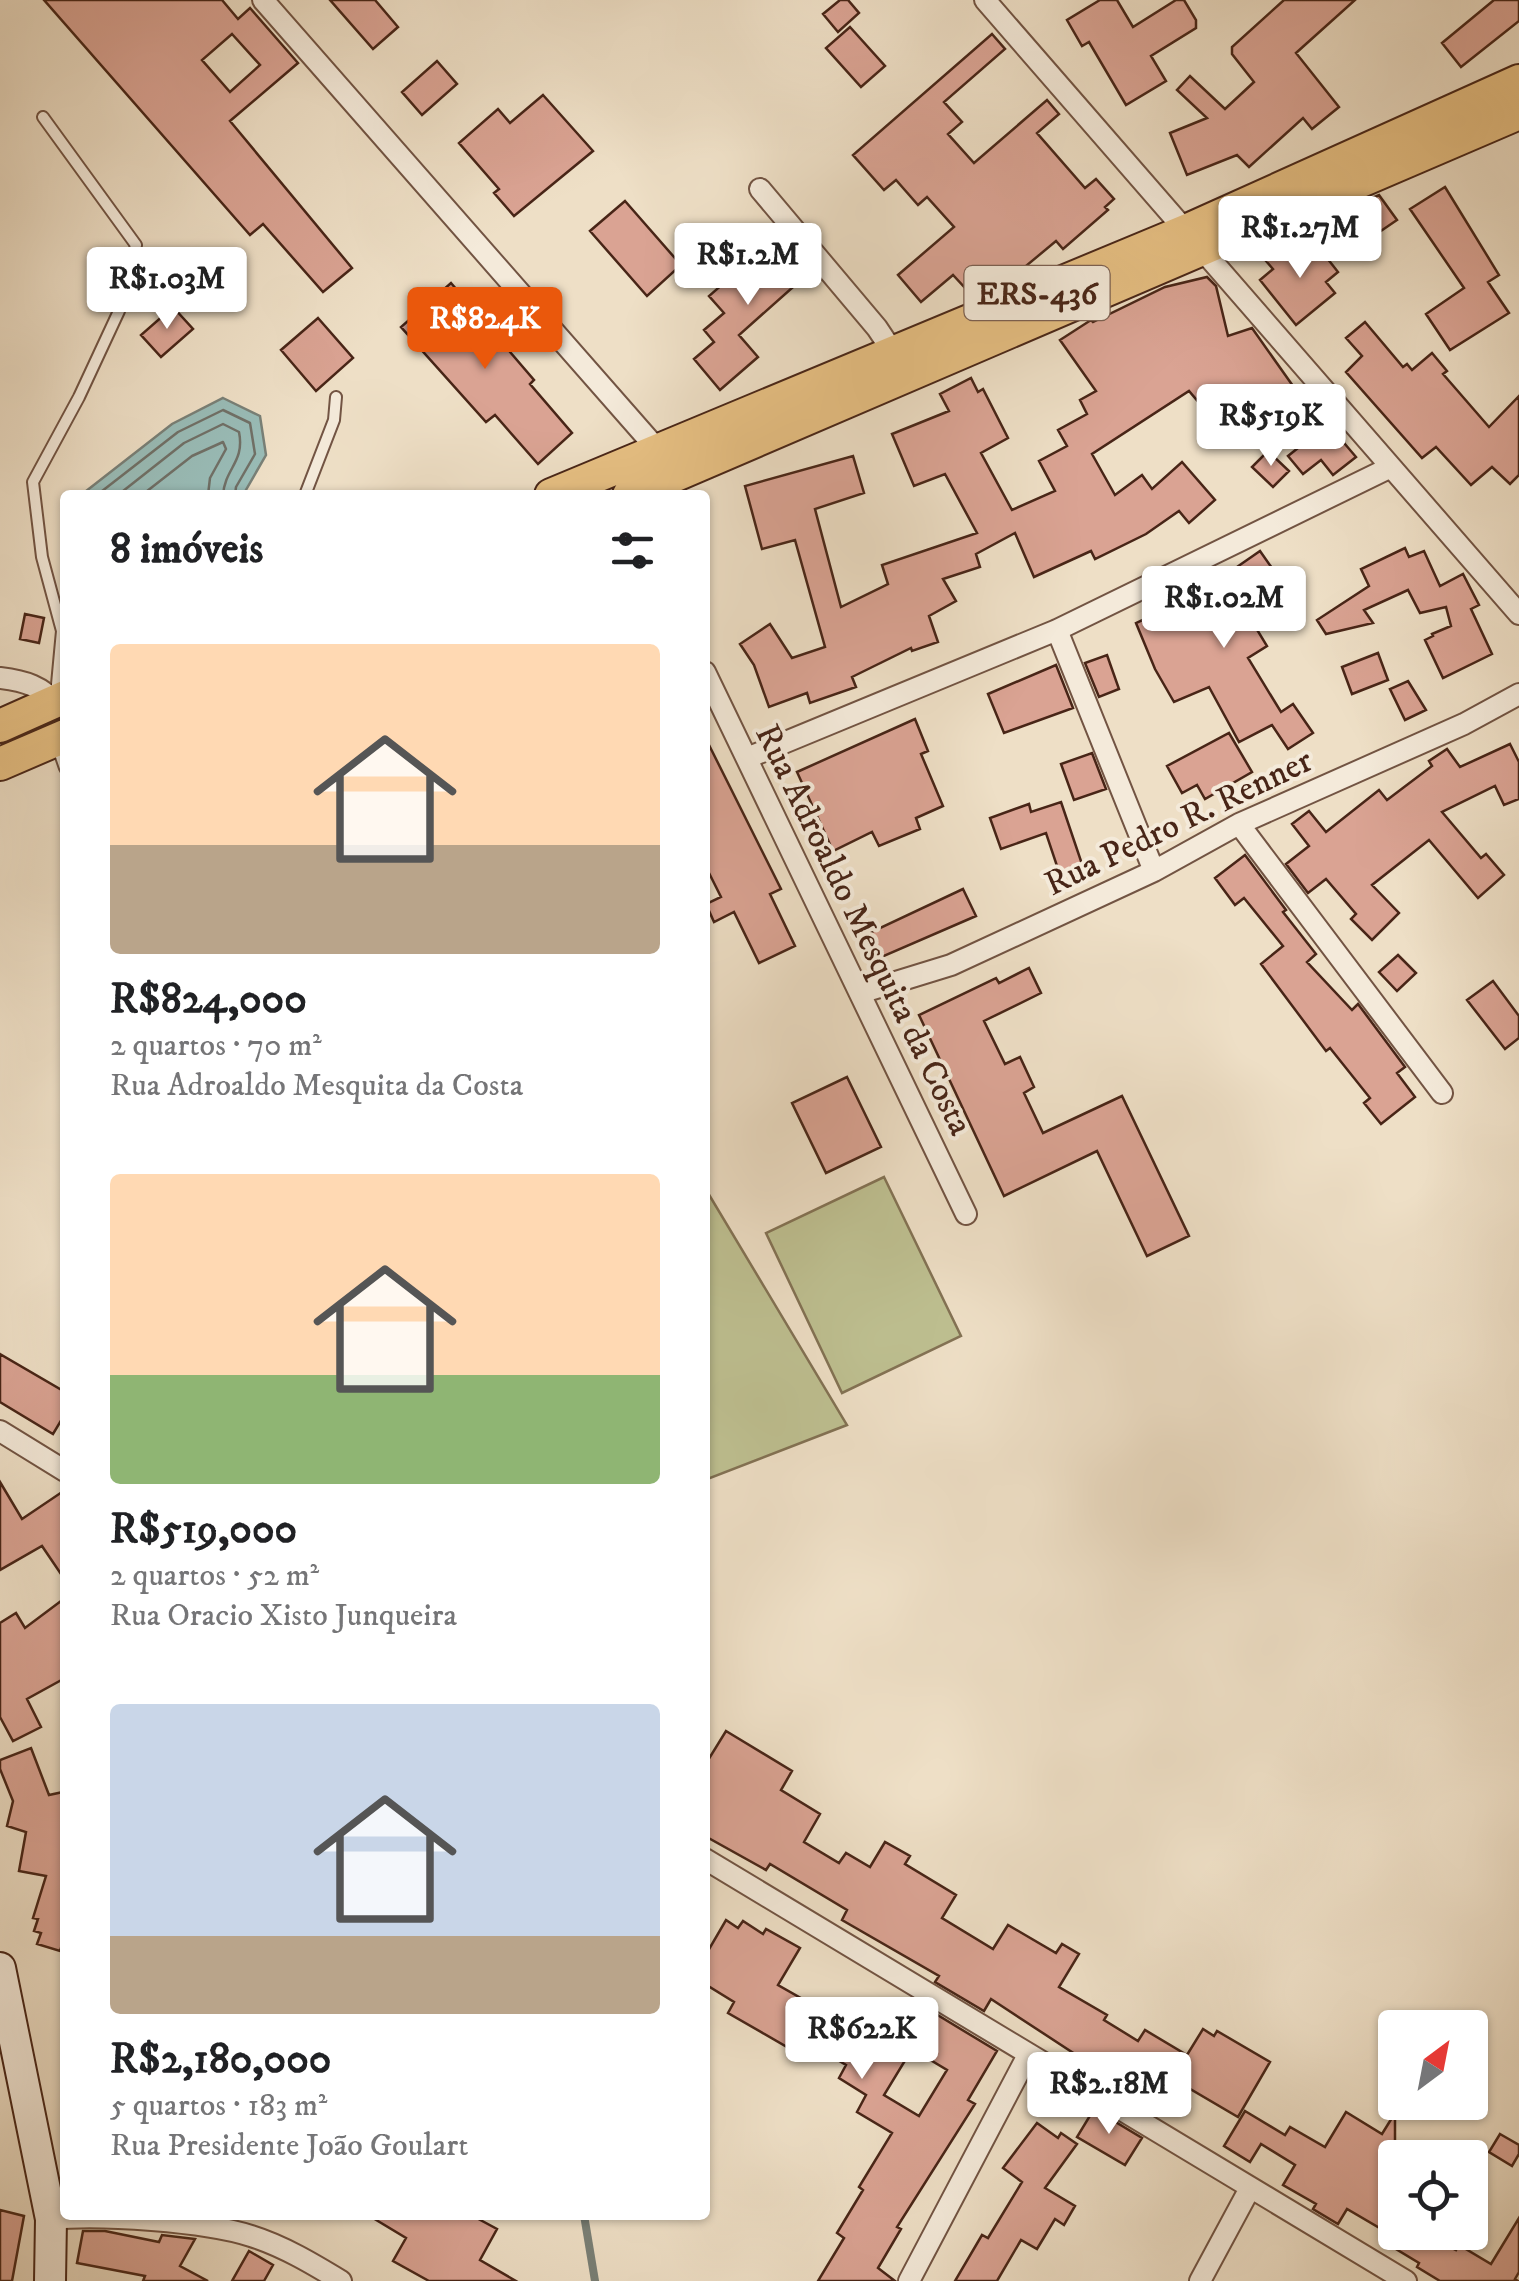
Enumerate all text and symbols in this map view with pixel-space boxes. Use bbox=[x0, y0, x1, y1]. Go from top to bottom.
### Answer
pin: R$1.27M bbox=[1208, 196, 1392, 281]
text: R$1.27M bbox=[1240, 208, 1360, 248]
pin: R$1.2M bbox=[667, 223, 829, 308]
text: R$1.2M bbox=[696, 235, 800, 275]
pin: R$1.03M bbox=[75, 247, 259, 332]
text: R$1.03M bbox=[109, 259, 225, 299]
road number: ERS-436 bbox=[964, 266, 1110, 320]
pin: R$824K bbox=[404, 287, 566, 372]
text: R$824K bbox=[429, 299, 541, 339]
pin: R$519K bbox=[1190, 384, 1352, 469]
text: R$519K bbox=[1219, 396, 1323, 436]
icon: filters bbox=[605, 523, 660, 578]
text: 8 imóveis bbox=[110, 524, 263, 576]
pin: R$1.02M bbox=[1132, 566, 1316, 651]
text: R$1.02M bbox=[1164, 578, 1284, 618]
icon: home bbox=[295, 709, 475, 889]
street label: Rua Adroaldo Mesquita da Costa bbox=[744, 717, 982, 1143]
street label: Rua Pedro R. Renner bbox=[1038, 739, 1320, 907]
text: R$824,000 bbox=[110, 974, 307, 1026]
text: 2 quartos · 70 m² bbox=[110, 1026, 322, 1066]
text: Rua Adroaldo Mesquita da Costa bbox=[110, 1066, 523, 1106]
icon: home bbox=[295, 1239, 475, 1419]
text: R$519,000 bbox=[110, 1504, 297, 1556]
text: 2 quartos · 52 m² bbox=[110, 1556, 319, 1596]
text: Rua Oracio Xisto Junqueira bbox=[110, 1596, 457, 1636]
icon: home bbox=[295, 1769, 475, 1949]
pin: R$622K bbox=[781, 1997, 943, 2082]
text: R$622K bbox=[807, 2009, 917, 2049]
north arrow bbox=[1378, 2010, 1488, 2120]
map controls bbox=[1378, 2010, 1488, 2250]
text: R$2,180,000 bbox=[110, 2034, 331, 2086]
pin: R$2.18M bbox=[1017, 2052, 1201, 2137]
text: R$2.18M bbox=[1049, 2064, 1169, 2104]
text: 5 quartos · 183 m² bbox=[110, 2086, 327, 2126]
text: Rua Presidente João Goulart bbox=[110, 2126, 468, 2166]
button: locate bbox=[1378, 2140, 1488, 2250]

